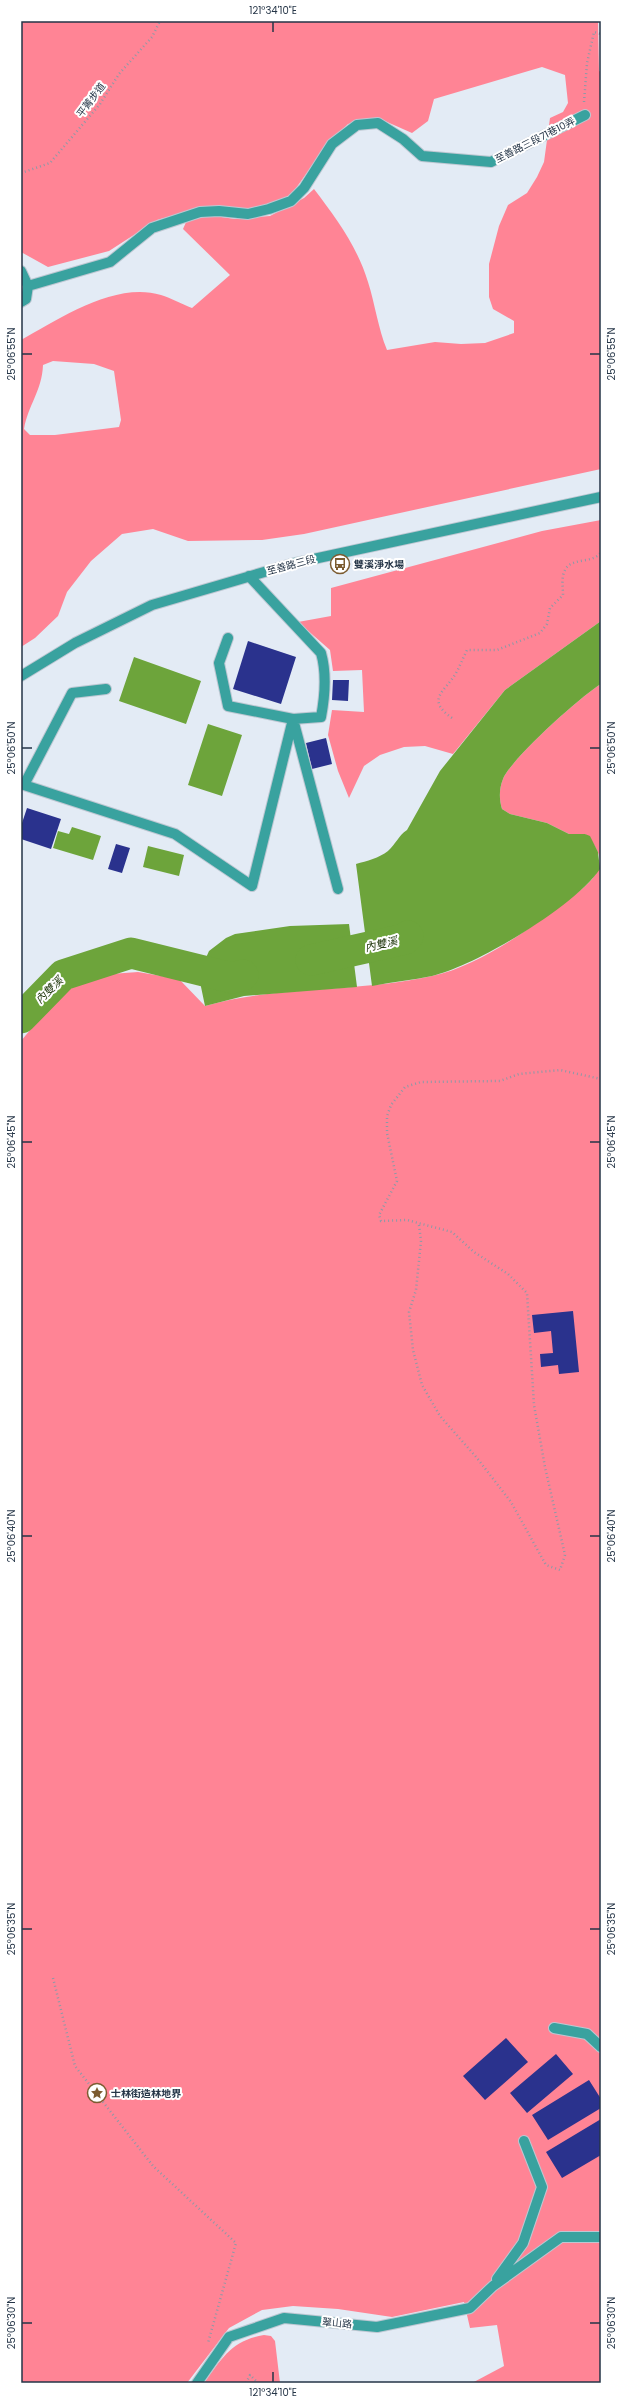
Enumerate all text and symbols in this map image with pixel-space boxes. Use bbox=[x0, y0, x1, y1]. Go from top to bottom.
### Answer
text: 121°34'10"E bbox=[249, 3, 297, 18]
street label: 平菁步道 bbox=[73, 80, 109, 120]
street label: 至善路三段71巷10弄 bbox=[492, 113, 578, 167]
text: 25°06'55"N bbox=[4, 328, 19, 380]
text: 25°06'55"N bbox=[604, 328, 619, 380]
street label: 至善路三段 bbox=[265, 551, 317, 579]
bus stop icon: 雙溪淨水場 bbox=[329, 553, 351, 575]
place label: 雙溪淨水場 bbox=[354, 557, 404, 572]
text: 25°06'50"N bbox=[4, 722, 19, 774]
text: 25°06'50"N bbox=[604, 722, 619, 774]
water label: 內雙溪 bbox=[363, 932, 401, 956]
water label: 內雙溪 bbox=[32, 971, 68, 1007]
text: 25°06'45"N bbox=[4, 1116, 19, 1168]
text: 25°06'45"N bbox=[604, 1116, 619, 1168]
text: 25°06'40"N bbox=[4, 1510, 19, 1562]
text: 25°06'40"N bbox=[604, 1510, 619, 1562]
text: 25°06'35"N bbox=[4, 1903, 19, 1955]
text: 25°06'35"N bbox=[604, 1903, 619, 1955]
place icon: 士林街造林地界 bbox=[86, 2082, 108, 2104]
place label: 士林街造林地界 bbox=[111, 2086, 182, 2101]
text: 25°06'30"N bbox=[4, 2297, 19, 2349]
text: 25°06'30"N bbox=[604, 2297, 619, 2349]
street label: 翠山路 bbox=[321, 2314, 353, 2332]
text: 121°34'10"E bbox=[249, 2385, 297, 2400]

